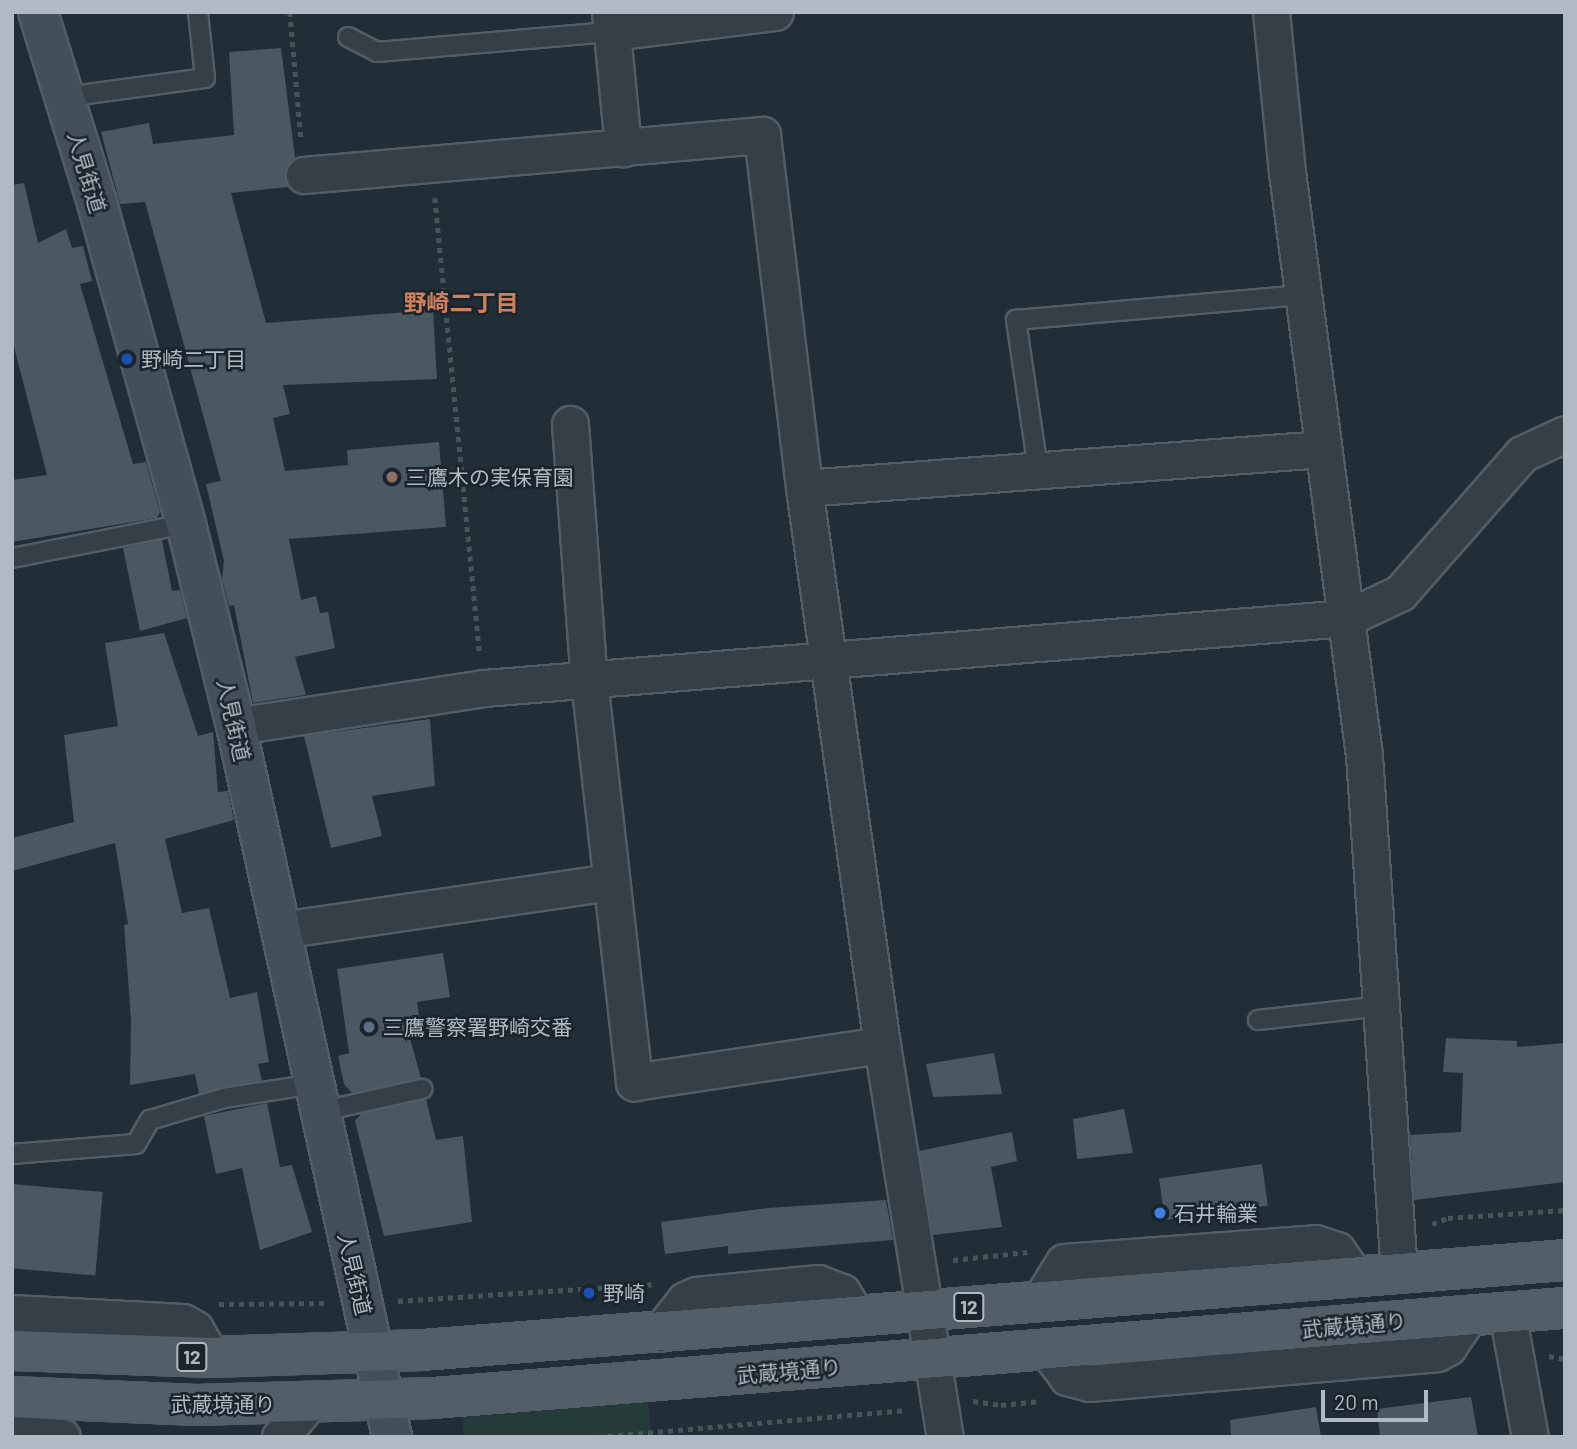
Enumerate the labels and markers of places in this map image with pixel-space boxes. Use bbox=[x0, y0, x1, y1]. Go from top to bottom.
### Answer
place label: 野崎二丁目 bbox=[141, 346, 246, 372]
marker: 野崎二丁目 bbox=[119, 351, 135, 367]
place label: 三鷹木の実保育園 bbox=[406, 464, 574, 490]
marker: 三鷹木の実保育園 bbox=[384, 469, 400, 485]
place label: 三鷹警察署野崎交番 bbox=[383, 1014, 572, 1040]
marker: 三鷹警察署野崎交番 bbox=[361, 1019, 377, 1035]
place label: 石井輪業 bbox=[1174, 1200, 1258, 1226]
marker: 石井輪業 bbox=[1152, 1205, 1168, 1221]
place label: 野崎 bbox=[603, 1280, 645, 1306]
marker: 野崎 bbox=[581, 1285, 597, 1301]

